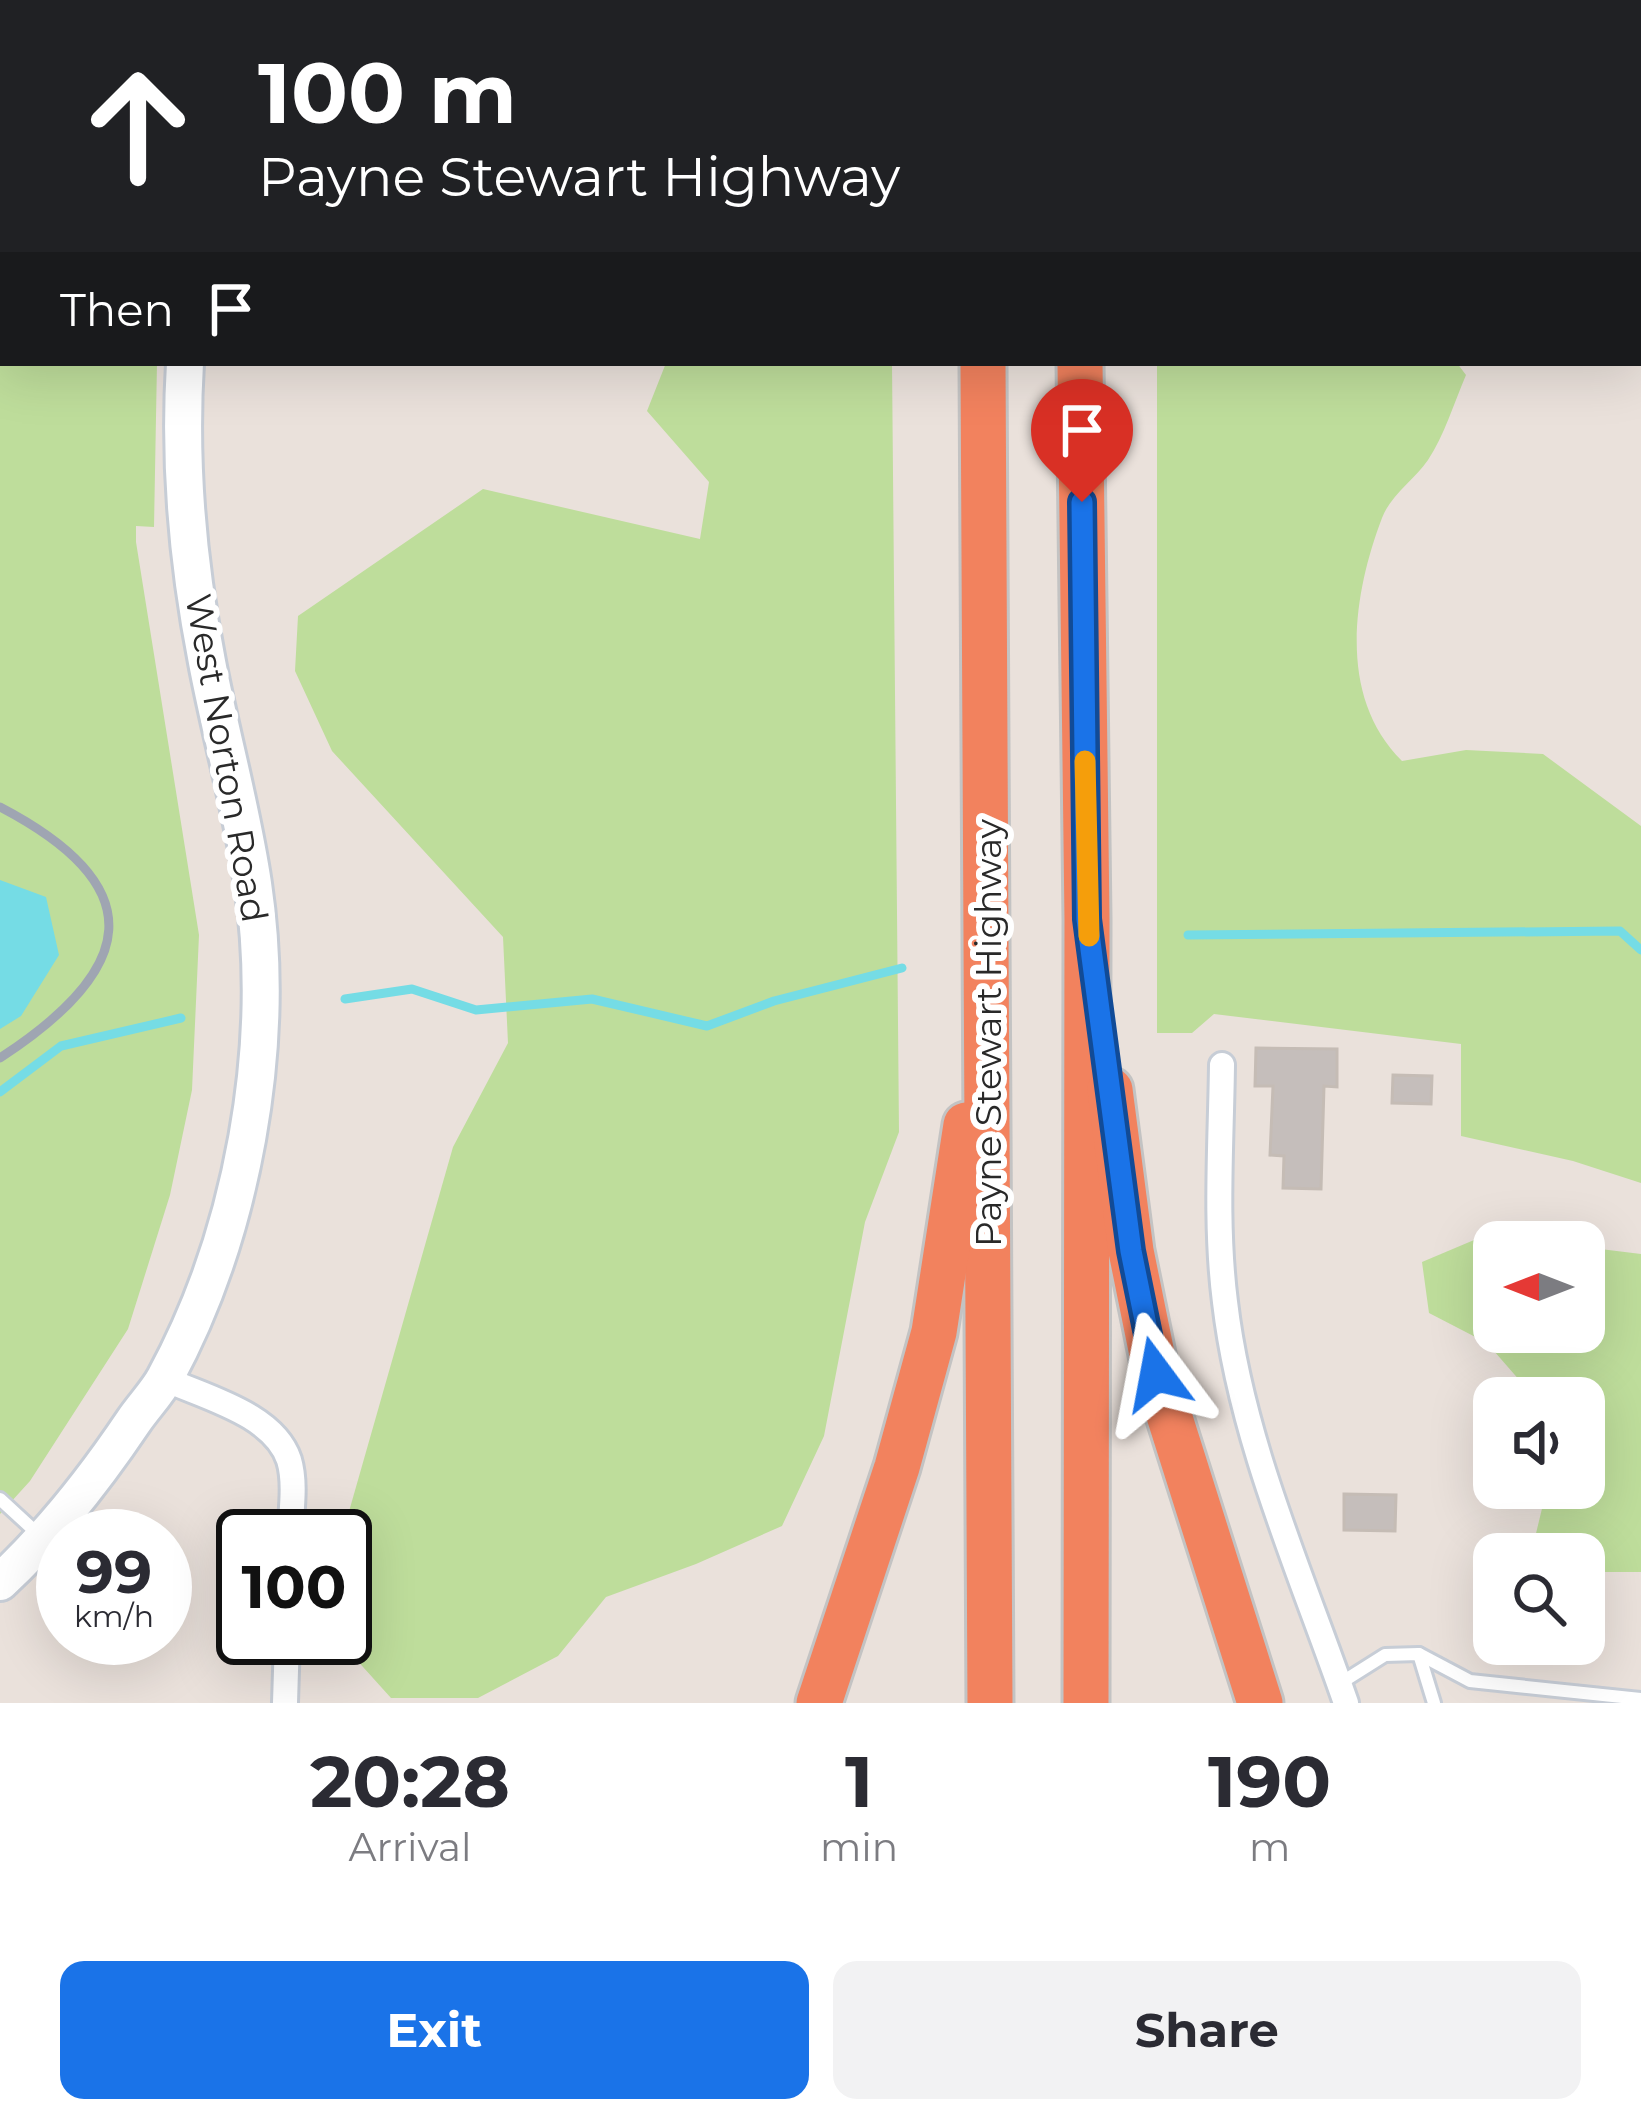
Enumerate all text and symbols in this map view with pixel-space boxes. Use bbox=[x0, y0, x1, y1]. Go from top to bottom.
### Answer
text: 100 m bbox=[258, 42, 517, 144]
icon: ahead bbox=[60, 48, 216, 204]
text: Payne Stewart Highway bbox=[258, 144, 900, 210]
icon: arrive bbox=[198, 276, 264, 342]
text: Then bbox=[60, 282, 174, 337]
pin bbox=[1031, 379, 1133, 502]
icon: arrive bbox=[1049, 397, 1115, 463]
street label: West Norton Road bbox=[176, 590, 278, 926]
street label: Payne Stewart Highway bbox=[966, 818, 1010, 1247]
north arrow bbox=[1473, 1221, 1605, 1353]
map controls bbox=[1473, 1221, 1605, 1665]
position arrow bbox=[1093, 1311, 1219, 1437]
button: sound bbox=[1473, 1377, 1605, 1509]
speed limit sign: 100 bbox=[216, 1509, 372, 1665]
button: search bbox=[1473, 1533, 1605, 1665]
text: 99 bbox=[76, 1535, 152, 1608]
text: km/h bbox=[74, 1598, 154, 1635]
text: 20:28 bbox=[310, 1737, 510, 1825]
text: 1 bbox=[845, 1737, 873, 1825]
text: 190 bbox=[1208, 1737, 1331, 1825]
text: Arrival bbox=[348, 1823, 472, 1871]
text: min bbox=[820, 1823, 898, 1871]
text: m bbox=[1249, 1823, 1290, 1871]
button: Exit bbox=[60, 1961, 809, 2099]
button: Share bbox=[833, 1961, 1581, 2099]

